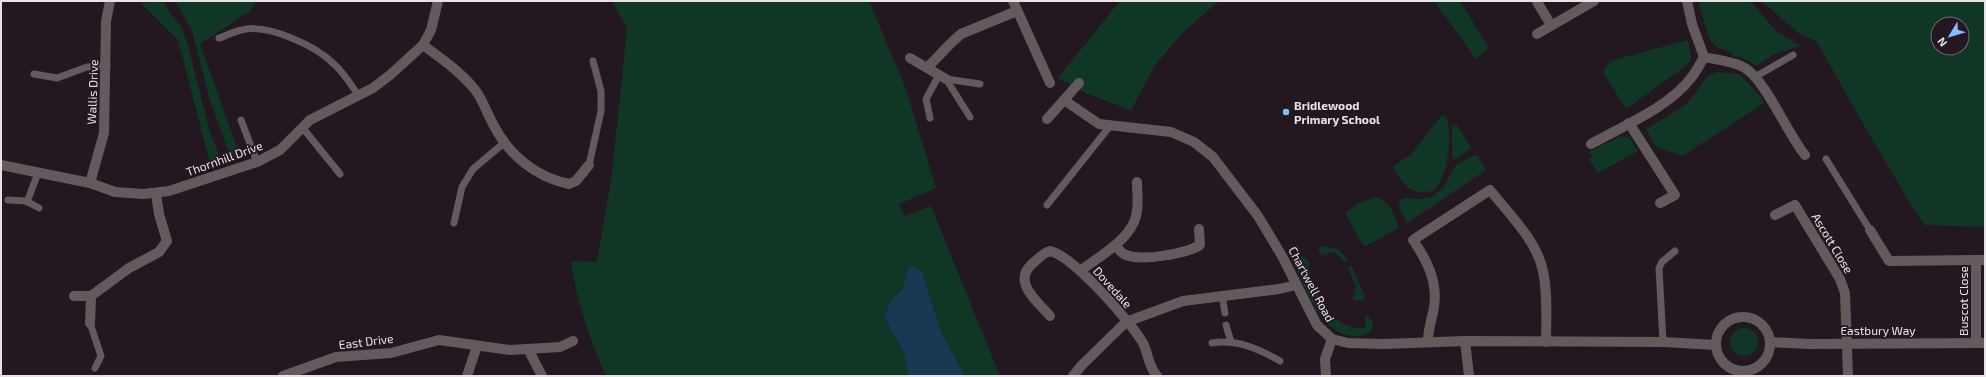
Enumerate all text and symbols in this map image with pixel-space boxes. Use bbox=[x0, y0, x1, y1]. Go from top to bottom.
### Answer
north arrow bbox=[1930, 16, 1970, 56]
text: N bbox=[1934, 35, 1949, 50]
street label: Wallis Drive bbox=[84, 59, 100, 125]
place label: Bridlewood Primary School bbox=[1294, 98, 1380, 127]
marker: Bridlewood Primary School bbox=[1281, 107, 1291, 117]
street label: Thornhill Drive bbox=[184, 138, 264, 178]
street label: Ascott Close bbox=[1810, 210, 1856, 276]
street label: Chartwell Road bbox=[1286, 244, 1338, 324]
street label: Dovedale bbox=[1091, 263, 1135, 311]
street label: Buscot Close bbox=[1956, 266, 1970, 336]
street label: Eastbury Way bbox=[1840, 323, 1916, 337]
street label: East Drive bbox=[338, 331, 394, 351]

